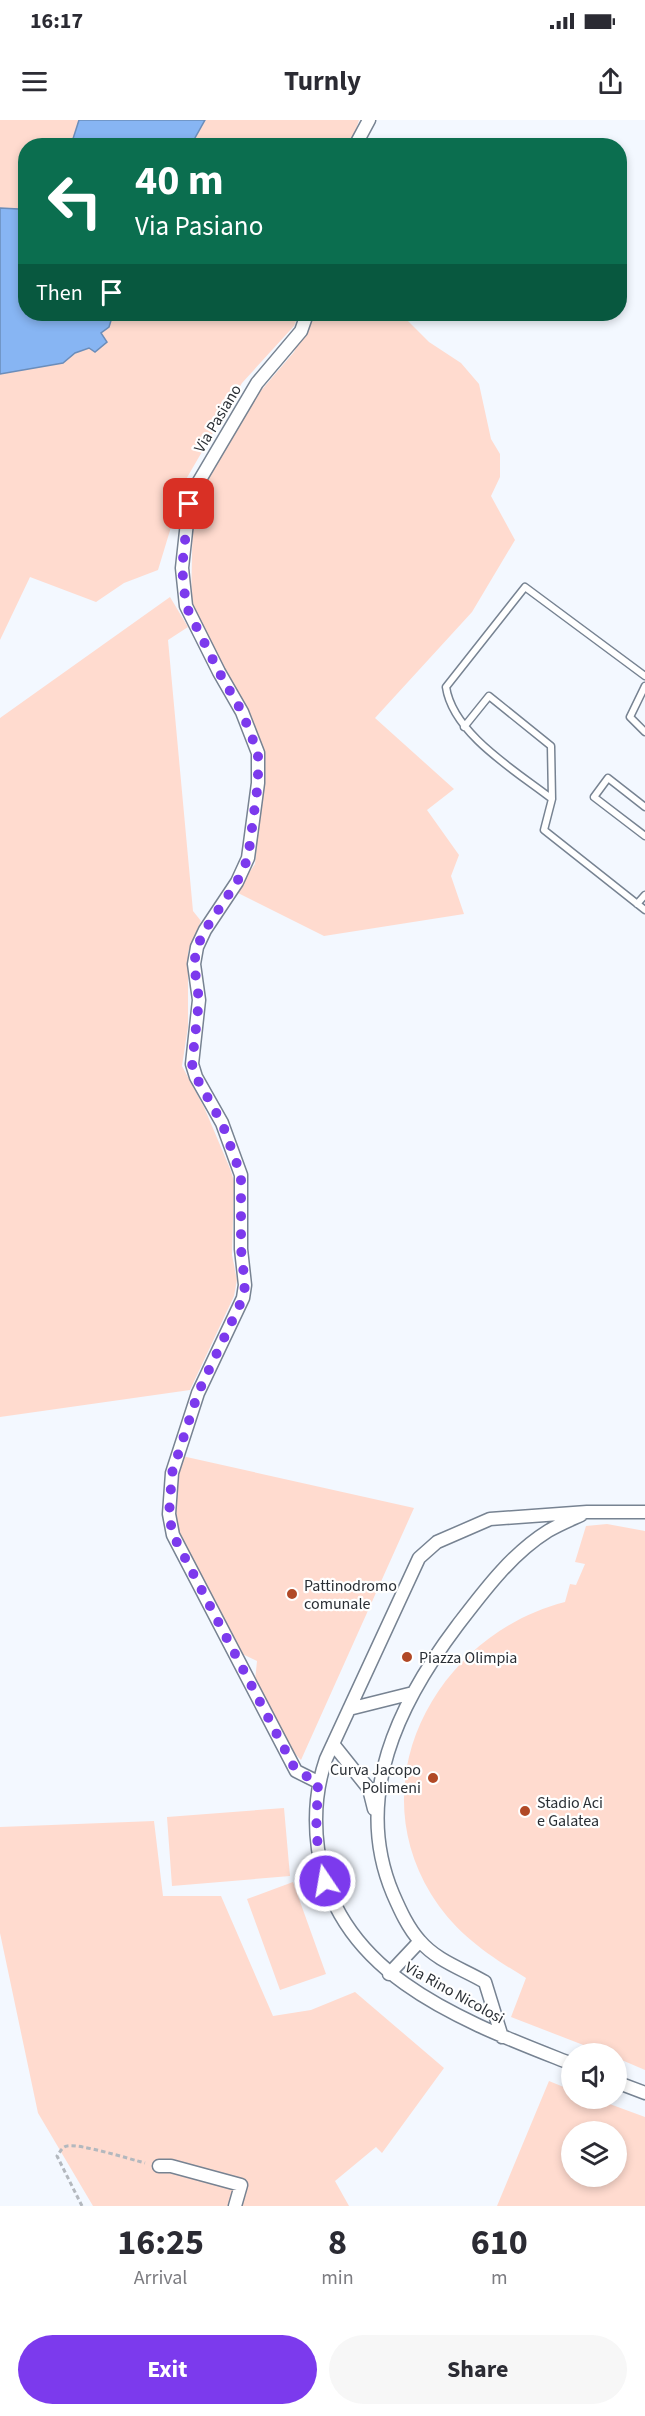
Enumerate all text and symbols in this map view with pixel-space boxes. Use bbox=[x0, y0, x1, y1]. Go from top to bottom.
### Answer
text: 16:17 bbox=[30, 5, 83, 37]
text: Turnly bbox=[284, 62, 361, 101]
icon: menu bbox=[18, 65, 51, 98]
icon: share bbox=[594, 65, 627, 98]
text: 40 m bbox=[135, 151, 224, 211]
icon: left bbox=[36, 162, 114, 240]
text: Via Pasiano bbox=[135, 207, 263, 246]
icon: arrive bbox=[95, 276, 128, 309]
text: Then bbox=[36, 277, 83, 309]
street label: Via Pasiano bbox=[189, 380, 247, 457]
pin bbox=[163, 478, 214, 529]
icon: arrive bbox=[172, 487, 205, 520]
place label: Pattinodromo comunale bbox=[304, 1575, 397, 1615]
marker: Pattinodromo comunale bbox=[285, 1587, 299, 1601]
place label: Piazza Olimpia bbox=[419, 1647, 517, 1669]
marker: Piazza Olimpia bbox=[400, 1650, 414, 1664]
place label: Curva Jacopo Polimeni bbox=[330, 1759, 421, 1799]
marker: Curva Jacopo Polimeni bbox=[426, 1771, 440, 1785]
place label: Stadio Aci e Galatea bbox=[537, 1792, 603, 1832]
marker: Stadio Aci e Galatea bbox=[518, 1804, 532, 1818]
position arrow bbox=[293, 1849, 357, 1913]
street label: Via Rino Nicolosi bbox=[401, 1956, 508, 2029]
map controls bbox=[561, 2043, 627, 2187]
button: sound bbox=[561, 2043, 627, 2109]
button: layers bbox=[561, 2121, 627, 2187]
text: 16:25 bbox=[117, 2217, 204, 2268]
text: 8 bbox=[328, 2217, 347, 2268]
text: 610 bbox=[471, 2217, 528, 2268]
text: Arrival bbox=[134, 2264, 187, 2292]
text: min bbox=[321, 2264, 354, 2292]
text: m bbox=[491, 2264, 508, 2292]
button: Exit bbox=[18, 2335, 317, 2404]
button: Share bbox=[329, 2335, 627, 2404]

